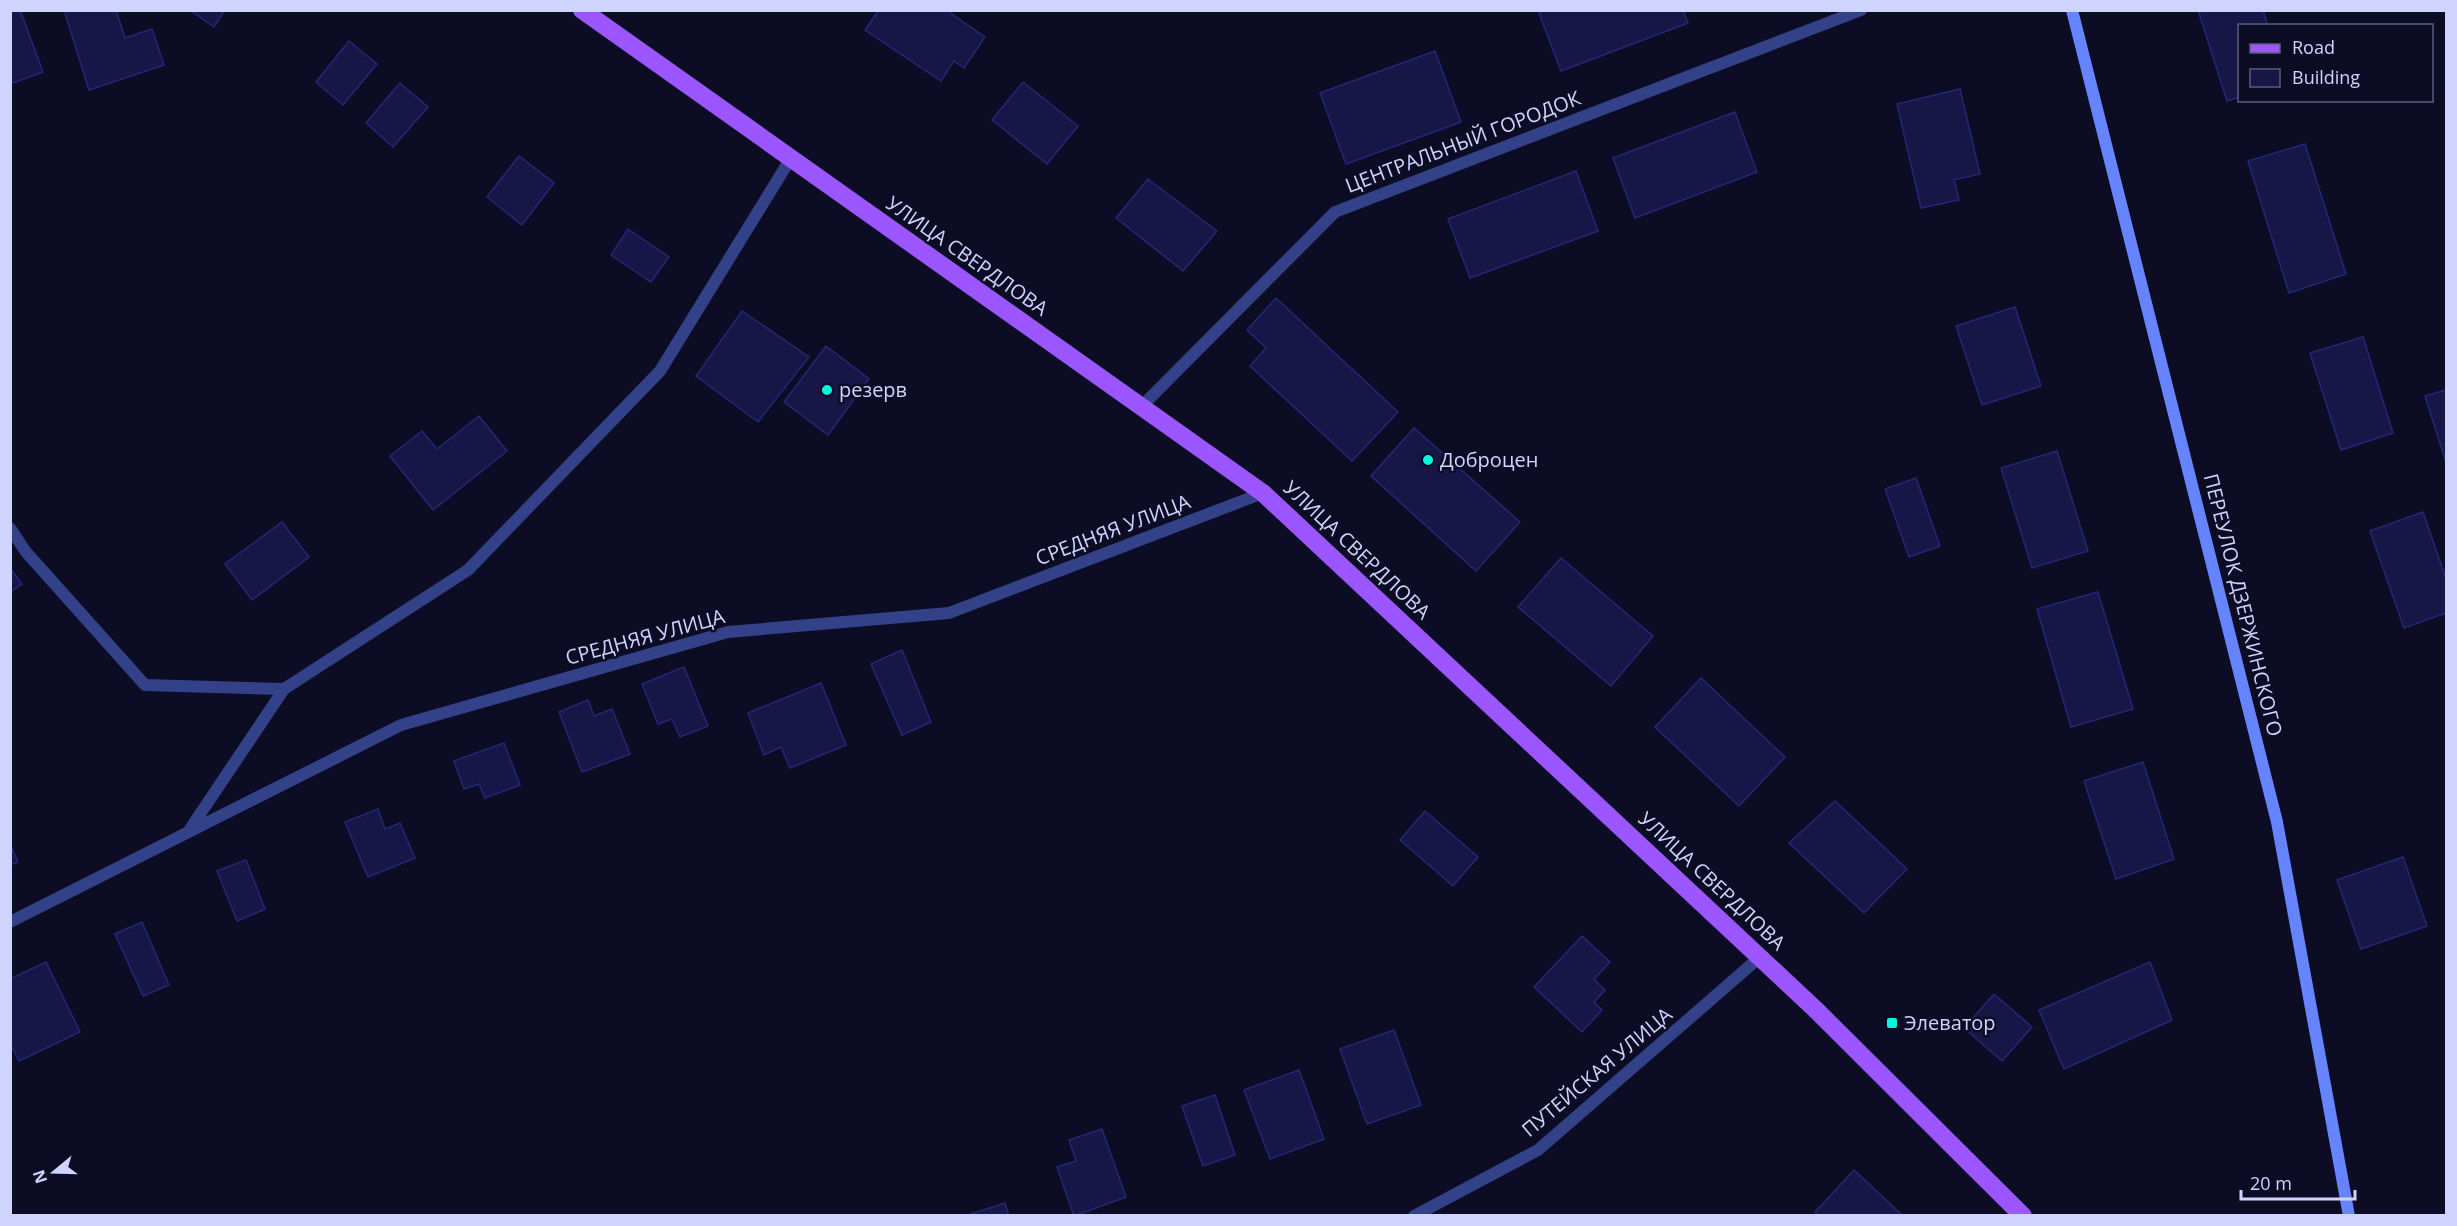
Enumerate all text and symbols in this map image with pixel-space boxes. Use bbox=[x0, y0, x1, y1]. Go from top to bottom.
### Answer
legend bbox=[2238, 24, 2433, 102]
text: Road bbox=[2292, 35, 2335, 59]
text: Building bbox=[2292, 65, 2360, 89]
street label: ЦЕНТРАЛЬНЫЙ ГОРОДОК bbox=[1341, 84, 1585, 199]
street label: УЛИЦА СВЕРДЛОВА bbox=[881, 190, 1054, 322]
place label: резерв bbox=[839, 376, 907, 403]
marker: резерв bbox=[820, 383, 834, 397]
place label: Доброцен bbox=[1440, 446, 1538, 473]
marker: Доброцен bbox=[1421, 453, 1435, 467]
street label: ПЕРЕУЛОК ДЗЕРЖИНСКОГО bbox=[2198, 471, 2289, 739]
street label: УЛИЦА СВЕРДЛОВА bbox=[1278, 474, 1437, 625]
street label: СРЕДНЯЯ УЛИЦА bbox=[1032, 487, 1194, 571]
street label: СРЕДНЯЯ УЛИЦА bbox=[562, 602, 728, 671]
street label: УЛИЦА СВЕРДЛОВА bbox=[1633, 805, 1792, 956]
street label: ПУТЕЙСКАЯ УЛИЦА bbox=[1516, 1000, 1678, 1143]
place label: Элеватор bbox=[1904, 1009, 1996, 1036]
marker: Элеватор bbox=[1885, 1016, 1899, 1030]
north arrow bbox=[24, 1142, 84, 1202]
scale bar bbox=[2241, 1163, 2355, 1201]
text: N bbox=[27, 1167, 52, 1187]
text: 20 m bbox=[2250, 1171, 2292, 1195]

